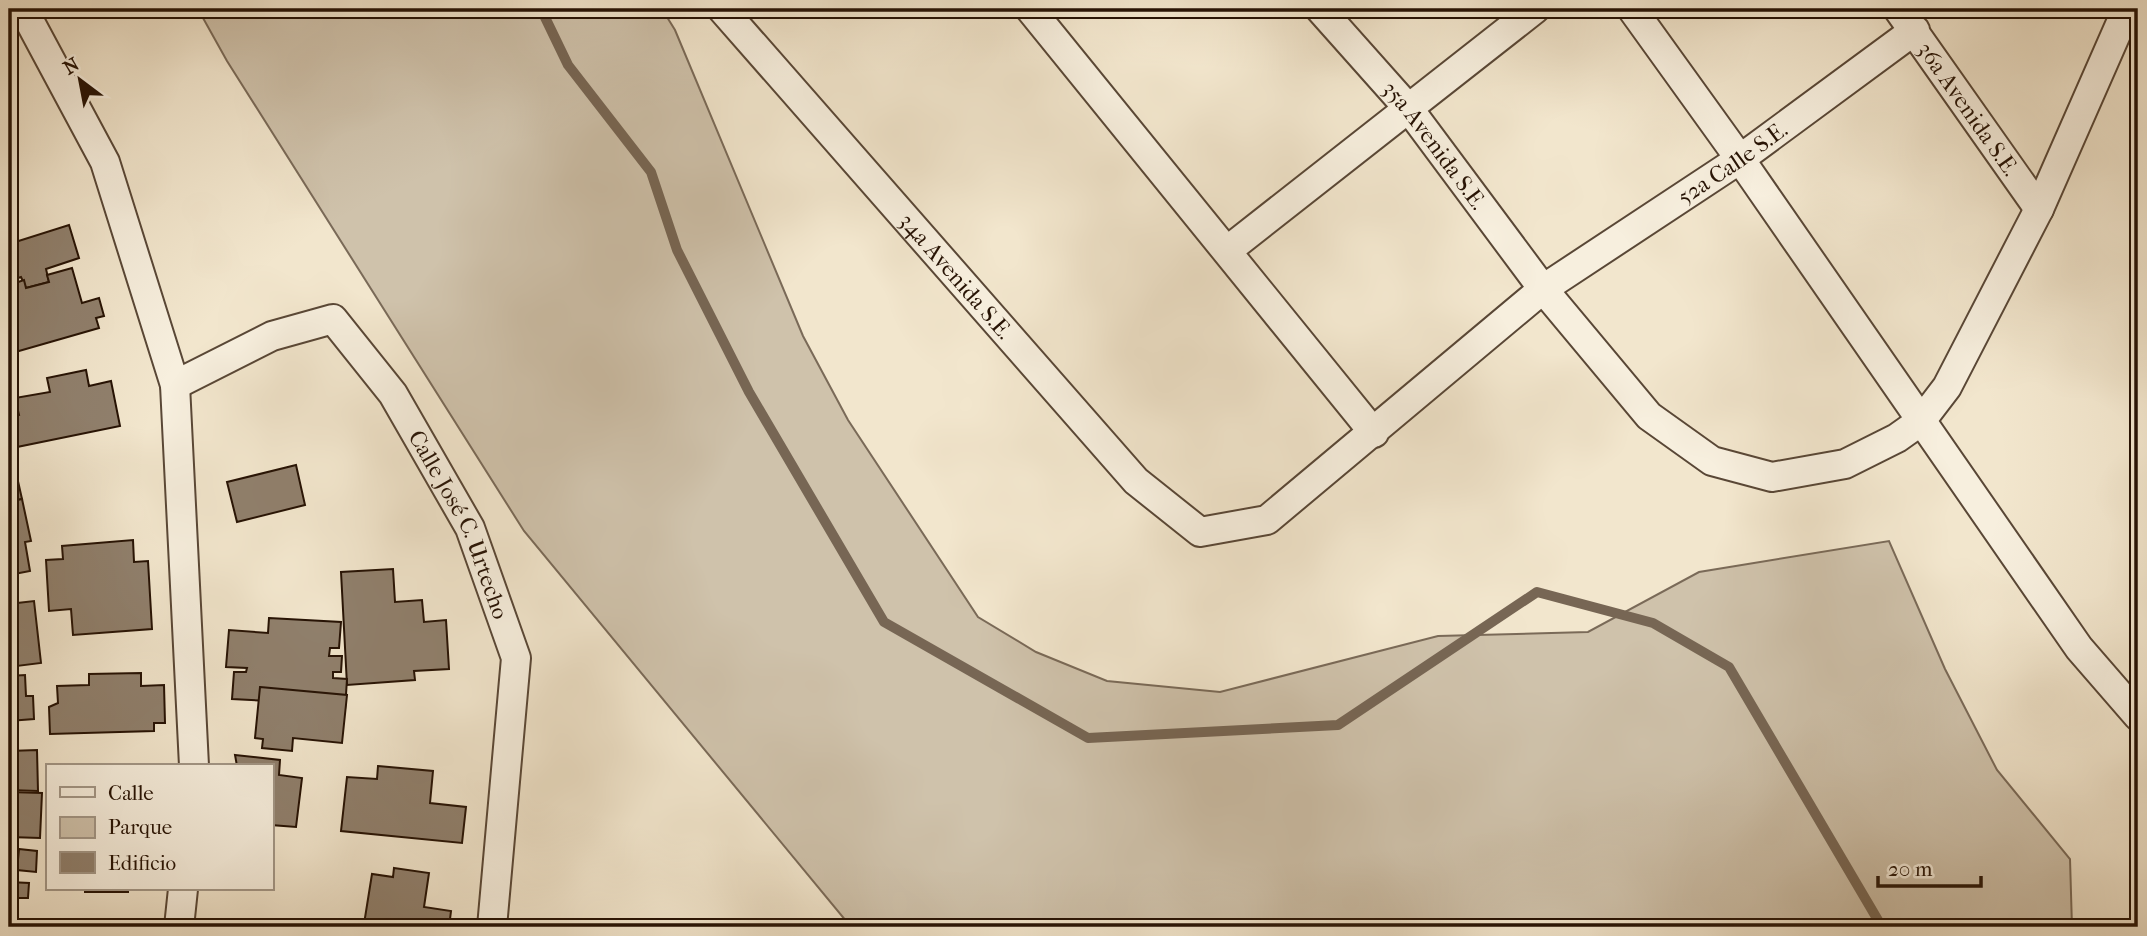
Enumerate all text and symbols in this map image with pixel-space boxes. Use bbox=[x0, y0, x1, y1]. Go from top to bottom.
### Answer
street label: 36a Avenida S.E. bbox=[1912, 37, 2024, 181]
north arrow bbox=[46, 46, 116, 116]
text: N bbox=[60, 53, 84, 80]
street label: 35a Avenida S.E. bbox=[1376, 76, 1492, 215]
street label: 52a Calle S.E. bbox=[1673, 116, 1793, 210]
street label: 34a Avenida S.E. bbox=[893, 208, 1018, 345]
street label: Calle José C. Urtecho bbox=[403, 425, 514, 623]
legend bbox=[46, 764, 273, 890]
text: Calle bbox=[108, 781, 154, 805]
text: Parque bbox=[108, 815, 172, 839]
scale bar bbox=[1878, 845, 1981, 889]
text: Edificio bbox=[108, 851, 176, 875]
text: 20 m bbox=[1888, 857, 1933, 881]

